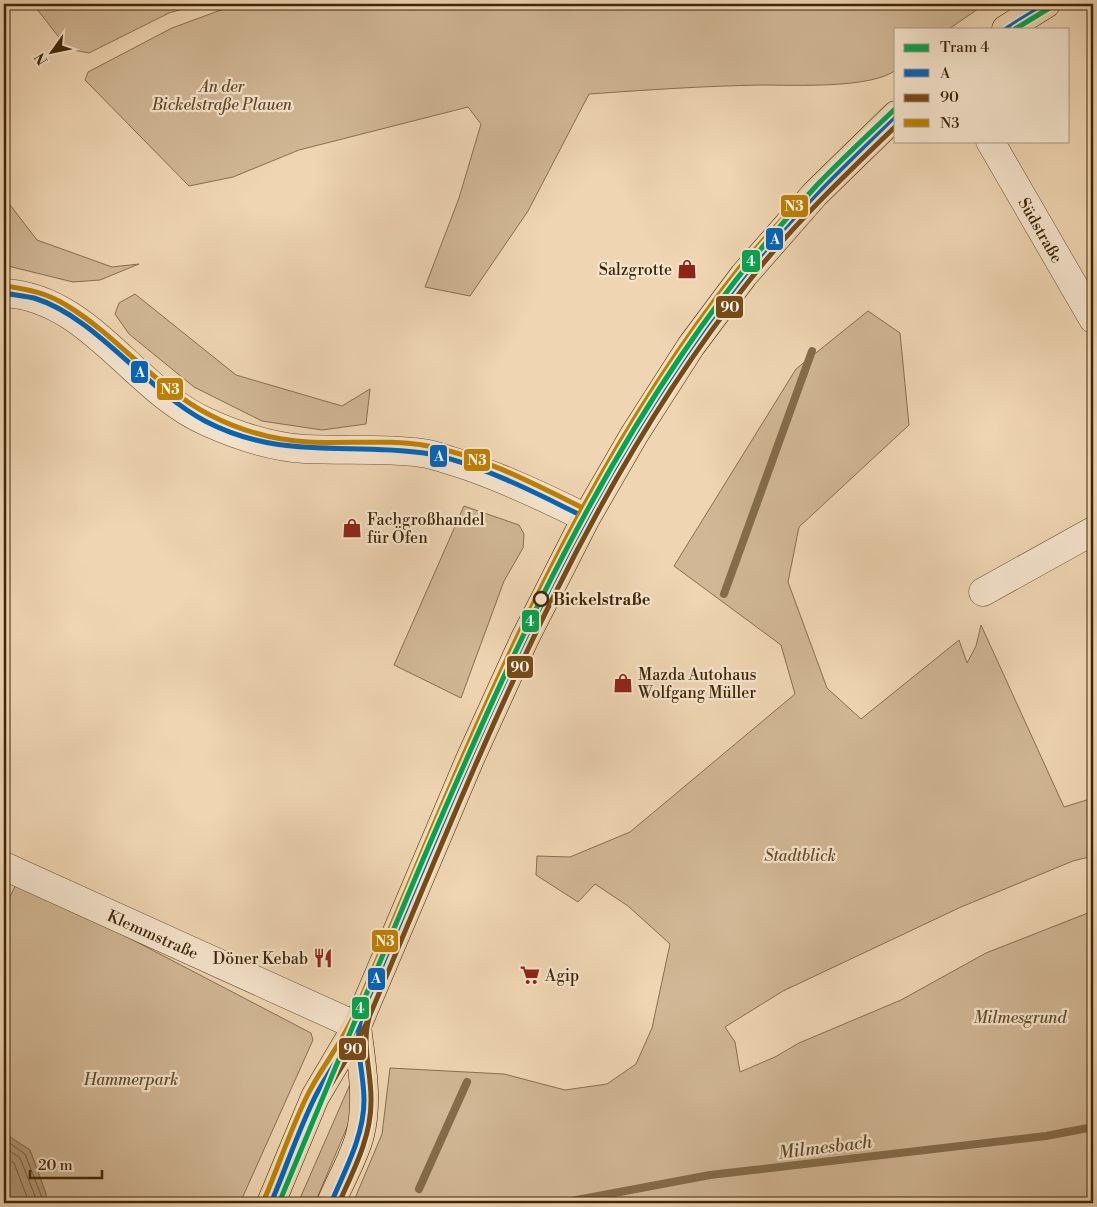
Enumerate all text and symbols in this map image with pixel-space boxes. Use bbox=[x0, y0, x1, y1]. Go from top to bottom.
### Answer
north arrow bbox=[28, 28, 78, 78]
legend bbox=[894, 28, 1070, 142]
text: Tram 4 bbox=[940, 38, 989, 57]
text: N bbox=[31, 49, 53, 68]
text: A bbox=[939, 64, 951, 83]
park label: An der Bickelstraße Plauen bbox=[151, 77, 293, 115]
text: 90 bbox=[940, 88, 959, 107]
text: N3 bbox=[940, 114, 959, 133]
line badge: N3 bbox=[780, 194, 809, 218]
street label: Südstraße bbox=[1013, 194, 1067, 267]
text: N3 bbox=[784, 198, 804, 216]
line badge: A bbox=[765, 227, 784, 251]
text: A bbox=[769, 231, 781, 249]
line badge: 4 bbox=[741, 249, 761, 273]
text: 4 bbox=[746, 253, 756, 271]
shop icon: Salzgrotte bbox=[676, 258, 698, 280]
place label: Salzgrotte bbox=[599, 260, 672, 280]
line badge: 90 bbox=[715, 295, 744, 319]
text: 90 bbox=[721, 299, 740, 317]
line badge: A bbox=[130, 360, 149, 384]
text: A bbox=[134, 364, 146, 382]
line badge: N3 bbox=[156, 377, 184, 401]
text: N3 bbox=[160, 381, 180, 399]
line badge: A bbox=[429, 444, 448, 468]
text: A bbox=[433, 448, 445, 466]
line badge: N3 bbox=[463, 448, 491, 472]
text: N3 bbox=[467, 452, 487, 470]
place label: Fachgroßhandel für Öfen bbox=[367, 510, 485, 548]
shop icon: Fachgroßhandel für Öfen bbox=[341, 517, 363, 539]
place label: Bickelstraße bbox=[553, 590, 651, 610]
marker: Bickelstraße bbox=[533, 591, 549, 607]
line badge: 4 bbox=[521, 609, 540, 633]
text: 4 bbox=[525, 613, 535, 631]
line badge: 90 bbox=[506, 655, 534, 679]
text: 90 bbox=[511, 659, 530, 677]
place label: Mazda Autohaus Wolfgang Müller bbox=[637, 665, 757, 703]
shop icon: Mazda Autohaus Wolfgang Müller bbox=[612, 672, 634, 694]
park label: Stadtblick bbox=[764, 846, 836, 866]
street label: Klemmstraße bbox=[104, 906, 201, 964]
line badge: N3 bbox=[371, 929, 399, 953]
text: N3 bbox=[375, 933, 395, 951]
restaurant icon: Döner Kebab bbox=[312, 947, 334, 969]
place label: Döner Kebab bbox=[213, 949, 308, 969]
supermarket icon: Agip bbox=[519, 964, 541, 986]
place label: Agip bbox=[544, 966, 579, 986]
line badge: A bbox=[367, 967, 386, 991]
text: A bbox=[370, 970, 382, 988]
line badge: 4 bbox=[351, 996, 370, 1020]
text: 4 bbox=[355, 1000, 365, 1018]
park label: Milmesgrund bbox=[973, 1008, 1068, 1028]
line badge: 90 bbox=[338, 1037, 367, 1061]
text: 90 bbox=[344, 1041, 363, 1059]
park label: Hammerpark bbox=[83, 1070, 178, 1090]
water label: Milmesbach bbox=[777, 1130, 874, 1165]
scale bar bbox=[30, 1147, 102, 1179]
text: 20 m bbox=[38, 1156, 73, 1175]

